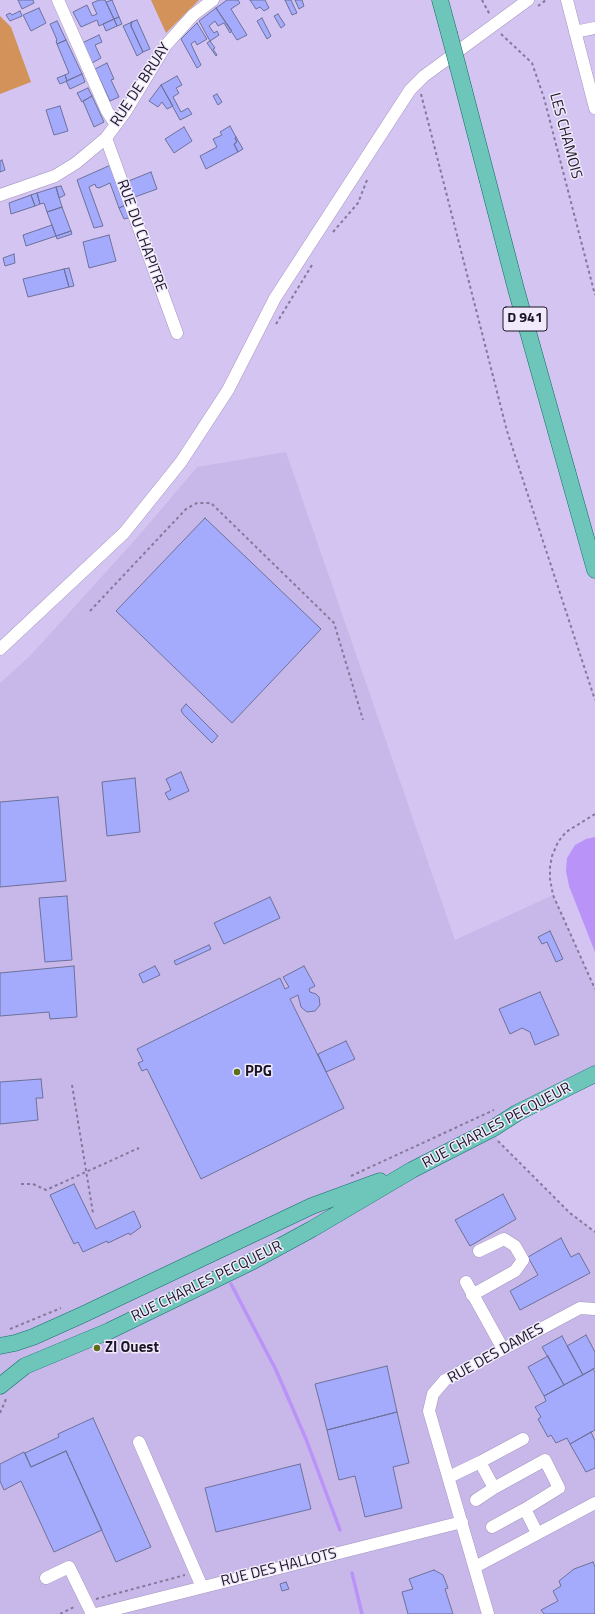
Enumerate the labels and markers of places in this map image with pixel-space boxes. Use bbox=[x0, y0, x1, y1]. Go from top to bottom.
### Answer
place label: PPG bbox=[245, 1063, 272, 1081]
marker: PPG bbox=[232, 1067, 242, 1077]
place label: ZI Ouest bbox=[105, 1339, 159, 1357]
marker: ZI Ouest bbox=[92, 1343, 102, 1353]

